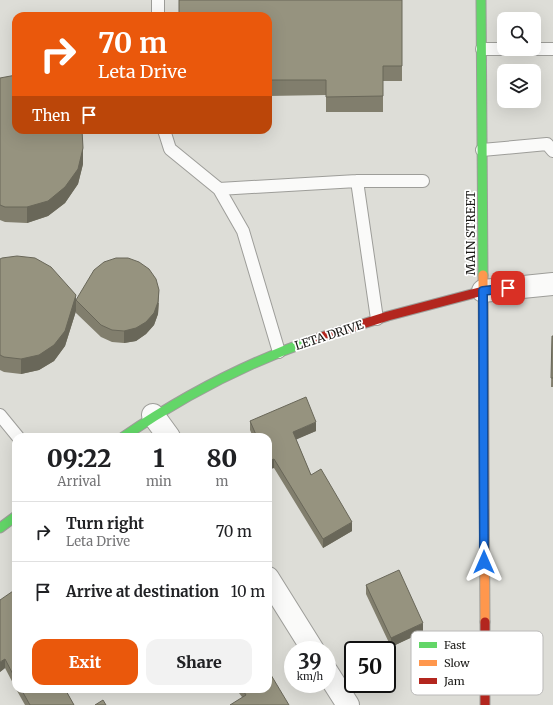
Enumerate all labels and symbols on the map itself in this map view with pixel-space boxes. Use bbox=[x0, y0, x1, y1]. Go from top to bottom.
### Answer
street label: MAIN STREET bbox=[463, 190, 478, 275]
pin bbox=[491, 271, 525, 305]
street label: LETA DRIVE bbox=[293, 317, 366, 353]
position arrow bbox=[463, 541, 505, 583]
legend bbox=[411, 631, 543, 695]
text: Fast bbox=[444, 638, 467, 652]
speed limit sign: 50 bbox=[344, 641, 396, 693]
text: Slow bbox=[444, 656, 470, 670]
text: Jam bbox=[443, 674, 465, 688]

